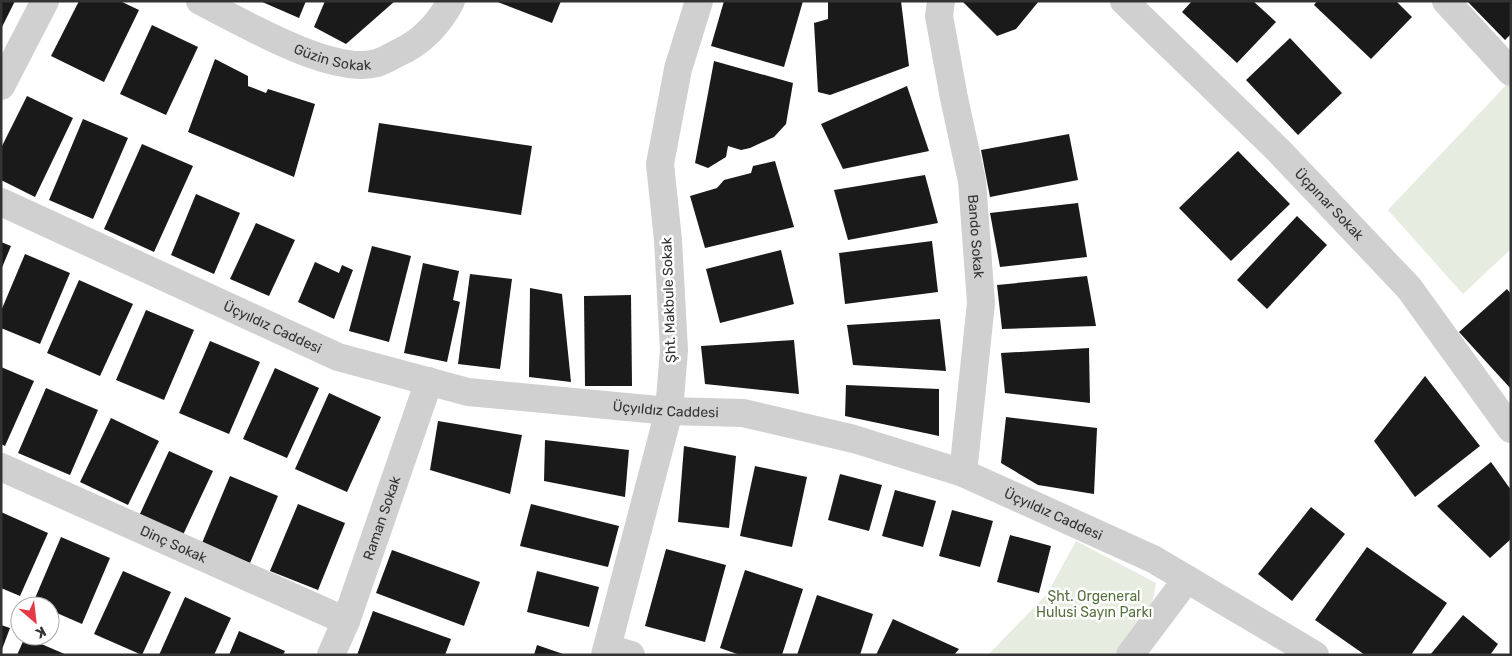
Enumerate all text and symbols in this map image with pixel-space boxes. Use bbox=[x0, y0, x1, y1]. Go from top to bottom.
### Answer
street label: Güzin Sokak bbox=[291, 40, 373, 74]
street label: Üçpınar Sokak bbox=[1291, 165, 1368, 244]
street label: Bando Sokak bbox=[965, 194, 988, 280]
street label: Şht. Makbule Sokak bbox=[658, 236, 680, 363]
street label: Üçyıldız Caddesi bbox=[221, 297, 324, 357]
street label: Üçyıldız Caddesi bbox=[612, 397, 719, 421]
street label: Raman Sokak bbox=[359, 473, 404, 562]
street label: Üçyıldız Caddesi bbox=[1002, 484, 1105, 544]
street label: Dinç Sokak bbox=[137, 522, 210, 567]
park label: Şht. Orgeneral Hulusi Sayın Parkı bbox=[1036, 588, 1152, 621]
north arrow bbox=[10, 596, 60, 646]
text: K bbox=[32, 622, 49, 642]

